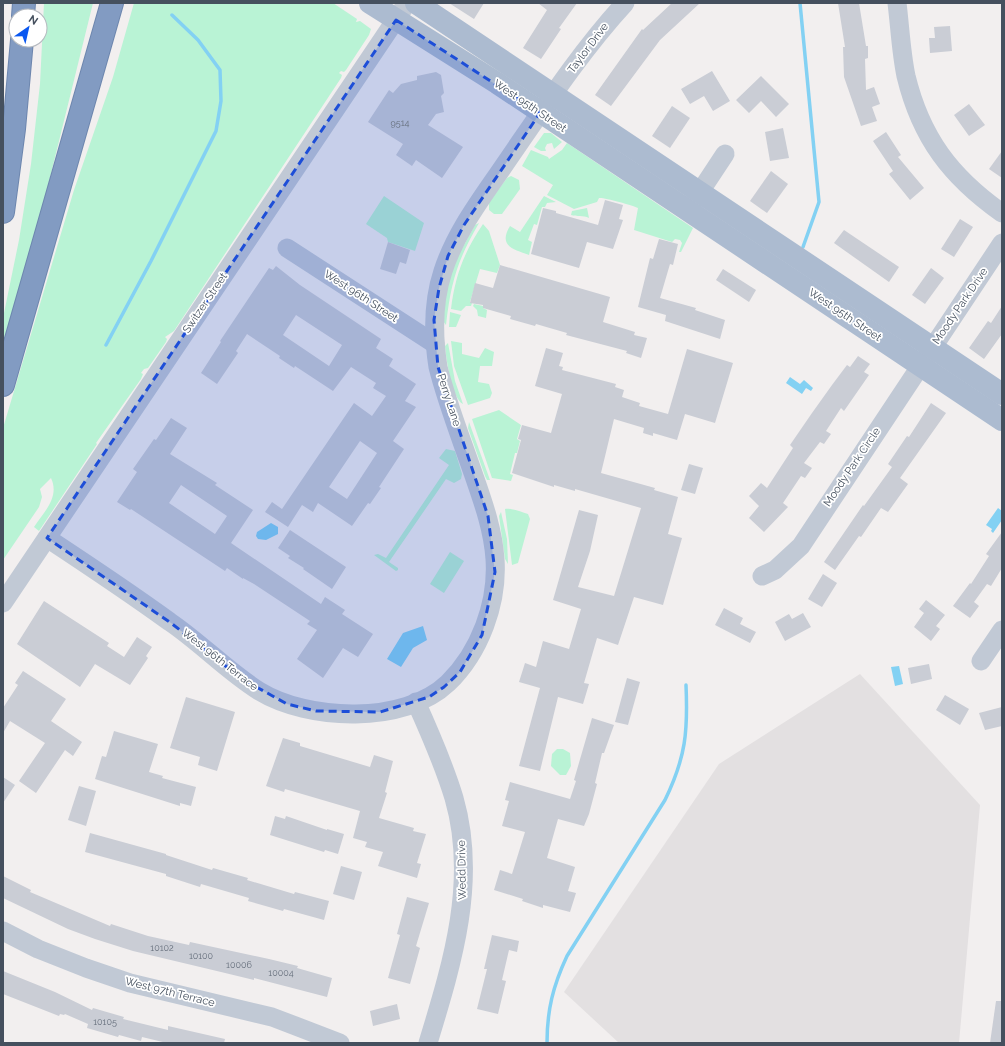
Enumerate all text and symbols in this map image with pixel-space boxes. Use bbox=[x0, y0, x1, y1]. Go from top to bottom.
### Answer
north arrow bbox=[8, 8, 48, 48]
text: N bbox=[26, 12, 40, 28]
street label: Taylor Drive bbox=[565, 20, 611, 76]
street label: West 95th Street bbox=[491, 77, 569, 135]
house number: 9514 bbox=[391, 118, 410, 128]
street label: Moody Park Drive bbox=[930, 265, 991, 347]
street label: West 96th Street bbox=[322, 267, 401, 325]
street label: Switzer Street bbox=[180, 270, 230, 336]
street label: West 95th Street bbox=[806, 286, 884, 344]
street label: Perry Lane bbox=[434, 372, 464, 429]
street label: Moody Park Circle bbox=[821, 425, 884, 509]
street label: West 96th Terrace bbox=[179, 626, 261, 694]
street label: Wedd Drive bbox=[455, 839, 469, 900]
house number: 10102 bbox=[150, 943, 174, 953]
house number: 10100 bbox=[189, 951, 214, 961]
house number: 10006 bbox=[226, 960, 252, 970]
house number: 10004 bbox=[268, 968, 294, 978]
street label: West 97th Terrace bbox=[124, 975, 217, 1010]
house number: 10105 bbox=[93, 1017, 117, 1027]

